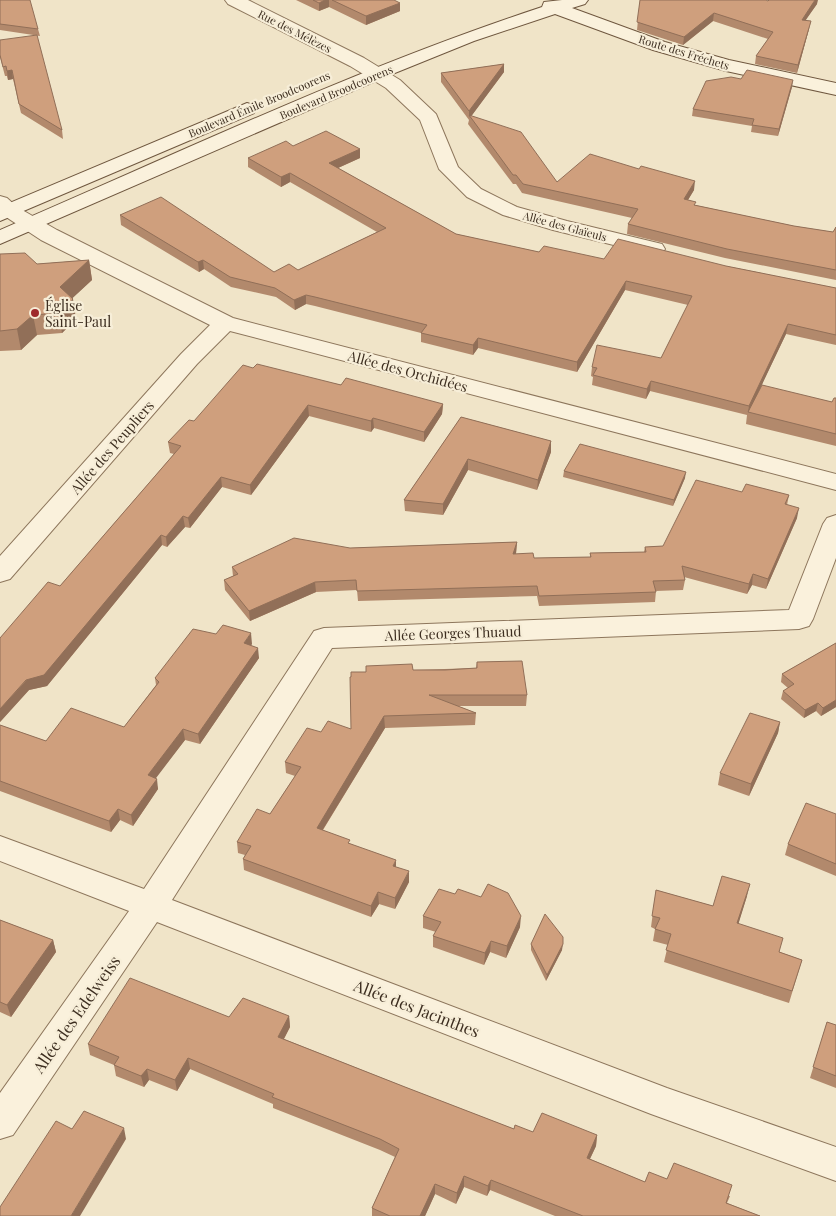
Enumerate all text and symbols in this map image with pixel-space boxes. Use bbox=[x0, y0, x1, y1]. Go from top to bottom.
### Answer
street label: Rue des Mélèzes bbox=[256, 6, 334, 56]
street label: Route des Fréchets bbox=[637, 31, 731, 73]
street label: Boulevard Broodcoorens bbox=[277, 61, 395, 123]
street label: Boulevard Émile Broodcoorens bbox=[186, 67, 332, 141]
street label: Allée des Glaïeuls bbox=[520, 207, 609, 244]
place label: Église Saint-Paul bbox=[45, 296, 111, 331]
marker: Église Saint-Paul bbox=[29, 307, 41, 319]
street label: Allée des Orchidées bbox=[345, 346, 470, 396]
street label: Allée des Peupliers bbox=[65, 396, 158, 499]
street label: Allée Georges Thuaud bbox=[383, 621, 522, 645]
street label: Allée des Edelweiss bbox=[27, 951, 124, 1078]
street label: Allée des Jacinthes bbox=[350, 974, 483, 1042]

